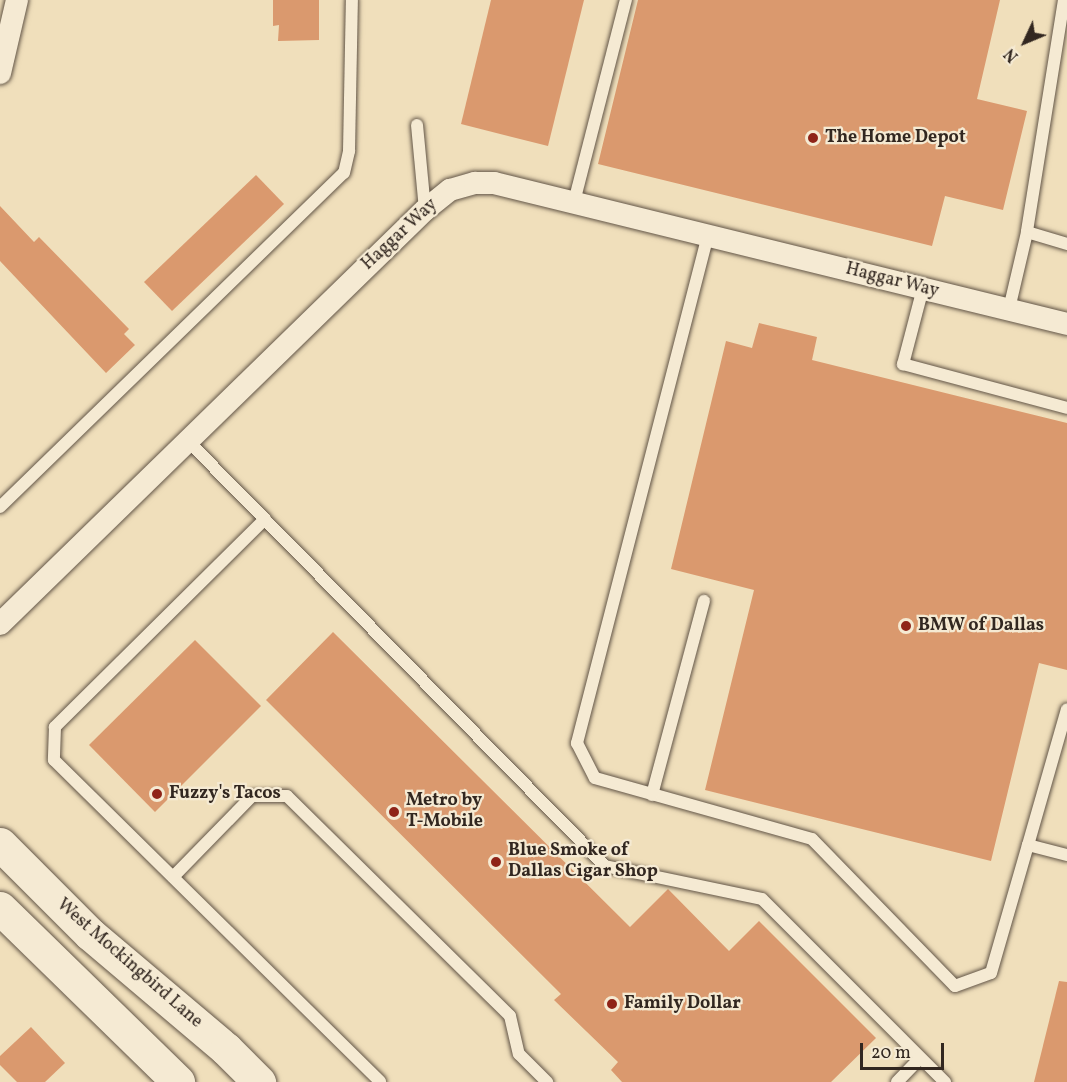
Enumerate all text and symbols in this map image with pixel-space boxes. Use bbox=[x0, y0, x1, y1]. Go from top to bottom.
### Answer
north arrow bbox=[995, 12, 1055, 72]
text: N bbox=[1000, 43, 1024, 66]
place label: The Home Depot bbox=[825, 127, 966, 149]
marker: The Home Depot bbox=[806, 131, 820, 145]
street label: Haggar Way bbox=[358, 194, 442, 276]
street label: Haggar Way bbox=[843, 259, 941, 303]
place label: BMW of Dallas bbox=[918, 615, 1043, 637]
marker: BMW of Dallas bbox=[899, 619, 913, 633]
place label: Fuzzy's Tacos bbox=[169, 783, 281, 805]
marker: Fuzzy's Tacos bbox=[150, 787, 164, 801]
place label: Metro by T-Mobile bbox=[406, 791, 483, 834]
marker: Metro by T-Mobile bbox=[387, 805, 401, 819]
place label: Blue Smoke of Dallas Cigar Shop bbox=[508, 841, 658, 884]
marker: Blue Smoke of Dallas Cigar Shop bbox=[489, 855, 503, 869]
street label: West Mockingbird Lane bbox=[52, 895, 206, 1033]
place label: Family Dollar bbox=[624, 993, 741, 1015]
marker: Family Dollar bbox=[605, 997, 619, 1011]
scale bar bbox=[863, 1031, 947, 1069]
text: 20 m bbox=[871, 1041, 911, 1066]

